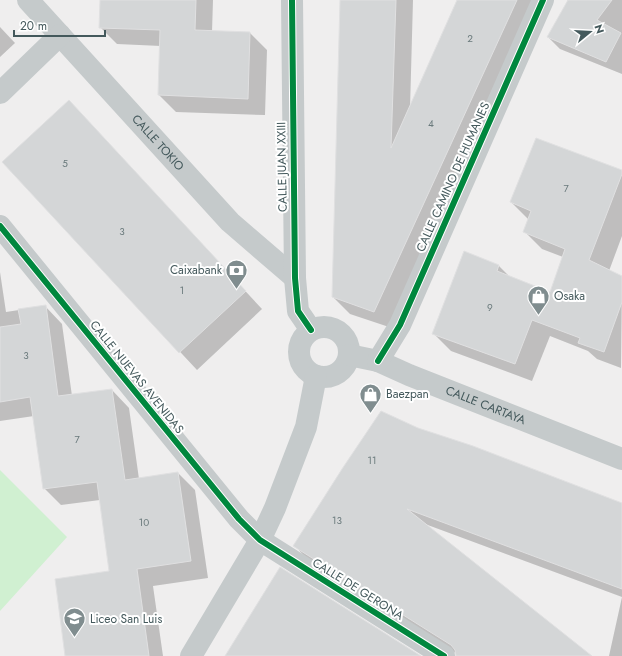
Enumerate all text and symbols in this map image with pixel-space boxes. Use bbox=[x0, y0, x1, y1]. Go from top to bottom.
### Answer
scale bar bbox=[14, 12, 105, 38]
north arrow bbox=[570, 12, 610, 52]
text: 20 m bbox=[20, 17, 47, 35]
text: N bbox=[591, 22, 608, 36]
house number: 2 bbox=[467, 31, 473, 46]
street label: CALLE CAMINO DE HUMANES bbox=[412, 99, 494, 255]
street label: CALLE TOKIO bbox=[127, 111, 188, 175]
house number: 4 bbox=[428, 116, 434, 131]
street label: CALLE JUAN XXIII bbox=[272, 122, 292, 212]
house number: 5 bbox=[62, 156, 68, 171]
house number: 7 bbox=[563, 181, 569, 196]
house number: 3 bbox=[119, 224, 125, 239]
bank icon: Caixabank bbox=[224, 257, 250, 290]
place label: Caixabank bbox=[170, 261, 223, 279]
house number: 1 bbox=[180, 283, 184, 298]
shop icon: Osaka bbox=[526, 283, 552, 316]
place label: Osaka bbox=[554, 287, 585, 305]
house number: 9 bbox=[487, 300, 493, 315]
street label: CALLE NUEVAS AVENIDAS bbox=[86, 317, 189, 438]
house number: 3 bbox=[23, 348, 29, 363]
shop icon: Baezpan bbox=[357, 381, 383, 414]
street label: CALLE CARTAYA bbox=[443, 381, 528, 429]
place label: Baezpan bbox=[386, 385, 429, 403]
house number: 7 bbox=[74, 432, 80, 447]
house number: 11 bbox=[368, 453, 377, 468]
house number: 13 bbox=[332, 513, 343, 528]
house number: 10 bbox=[139, 515, 149, 530]
street label: CALLE DE GERONA bbox=[309, 554, 407, 624]
school or university icon: Liceo San Luis bbox=[62, 606, 88, 639]
place label: Liceo San Luis bbox=[90, 610, 162, 628]

